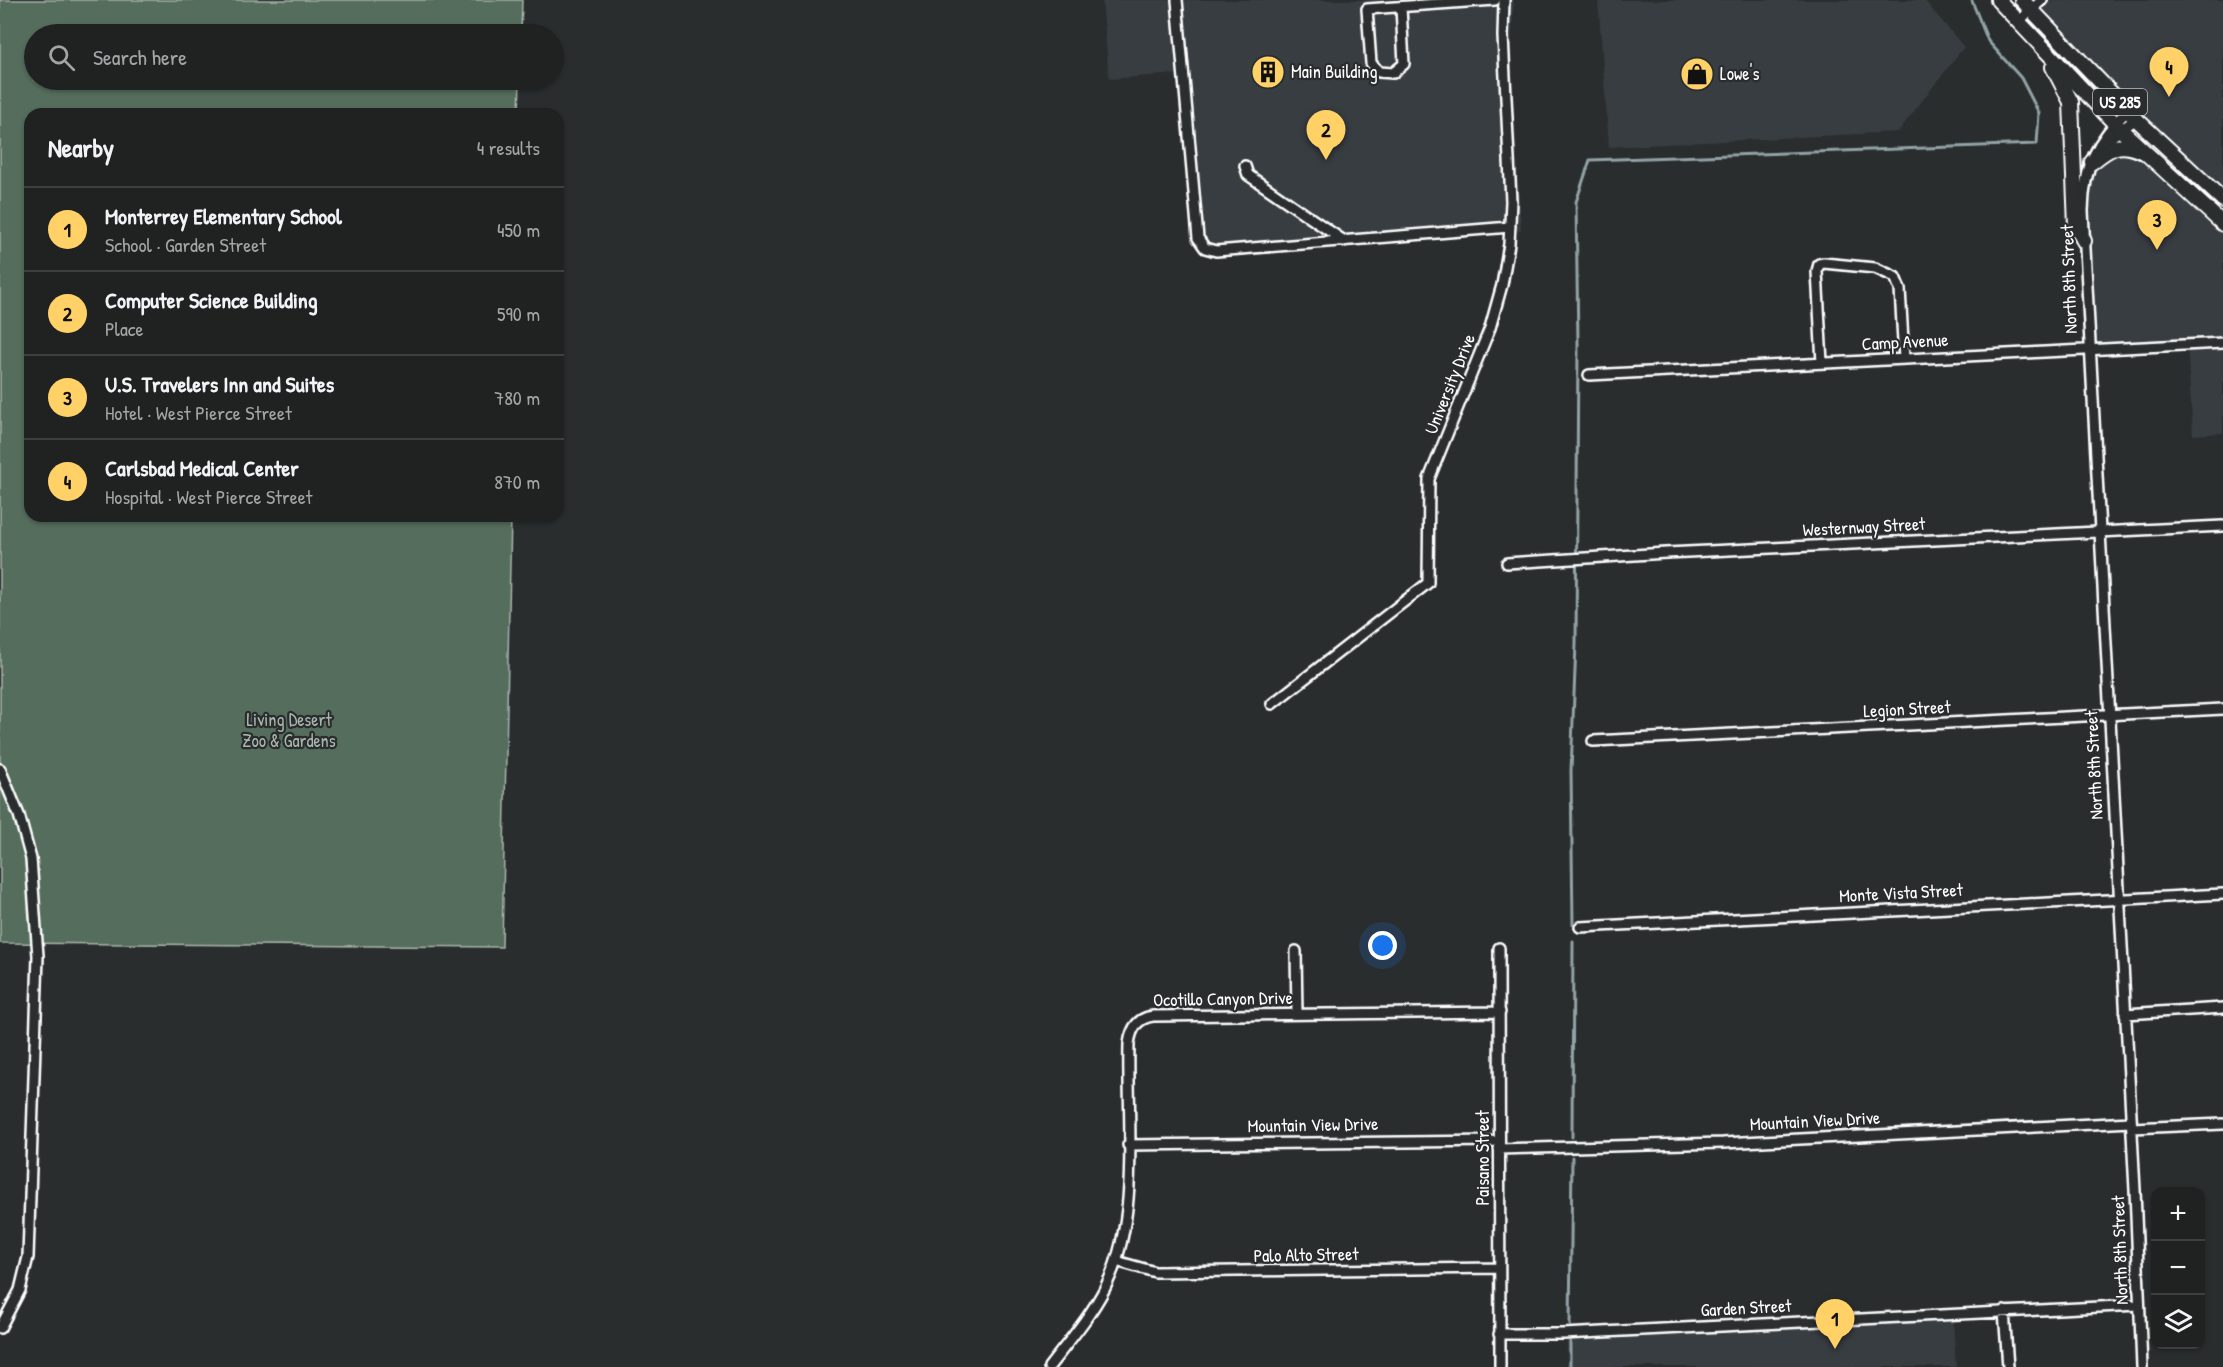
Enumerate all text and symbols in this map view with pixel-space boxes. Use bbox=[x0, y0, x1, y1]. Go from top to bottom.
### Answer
search box bbox=[24, 24, 564, 90]
icon: search bbox=[45, 41, 78, 74]
text: Search here bbox=[93, 42, 187, 72]
pin: 4 bbox=[2150, 48, 2188, 97]
building icon: Main Building bbox=[1250, 54, 1286, 90]
shop icon: Lowe's bbox=[1679, 56, 1715, 92]
place label: Main Building bbox=[1291, 59, 1377, 84]
place label: Lowe's bbox=[1720, 61, 1759, 86]
road number: US 285 bbox=[2093, 89, 2147, 115]
pin: 2 bbox=[1306, 110, 1346, 160]
text: Nearby bbox=[48, 130, 114, 165]
text: 4 results bbox=[477, 134, 540, 161]
pin: 3 bbox=[2138, 200, 2176, 250]
text: Monterrey Elementary School bbox=[105, 201, 342, 231]
text: 1 bbox=[64, 216, 71, 243]
text: 450 m bbox=[497, 216, 540, 243]
street label: North 8th Street bbox=[2054, 223, 2083, 334]
text: School · Garden Street bbox=[105, 231, 266, 258]
text: Computer Science Building bbox=[105, 285, 318, 315]
text: 2 bbox=[63, 300, 72, 327]
text: 590 m bbox=[497, 300, 540, 327]
text: Place bbox=[105, 315, 144, 342]
street label: Camp Avenue bbox=[1861, 327, 1949, 356]
street label: University Drive bbox=[1418, 330, 1481, 438]
text: U.S. Travelers Inn and Suites bbox=[105, 369, 334, 399]
text: 3 bbox=[63, 384, 72, 411]
text: 780 m bbox=[494, 384, 540, 411]
text: Hotel · West Pierce Street bbox=[105, 399, 292, 426]
text: Carlsbad Medical Center bbox=[105, 453, 299, 483]
text: 4 bbox=[64, 468, 71, 495]
text: 870 m bbox=[494, 468, 540, 495]
text: Hospital · West Pierce Street bbox=[105, 483, 313, 510]
street label: Westernway Street bbox=[1802, 511, 1927, 542]
street label: Legion Street bbox=[1863, 694, 1952, 723]
park label: Living Desert Zoo & Gardens bbox=[242, 707, 336, 753]
street label: North 8th Street bbox=[2078, 709, 2109, 820]
street label: Monte Vista Street bbox=[1838, 877, 1964, 908]
your location bbox=[1368, 931, 1397, 960]
street label: Ocotillo Canyon Drive bbox=[1153, 985, 1293, 1012]
street label: Mountain View Drive bbox=[1749, 1105, 1881, 1136]
street label: Paisano Street bbox=[1470, 1110, 1495, 1206]
street label: Mountain View Drive bbox=[1248, 1111, 1378, 1138]
map controls bbox=[2151, 1187, 2205, 1349]
button: + bbox=[2151, 1187, 2205, 1241]
street label: North 8th Street bbox=[2105, 1194, 2134, 1305]
street label: Palo Alto Street bbox=[1253, 1241, 1359, 1268]
button: − bbox=[2151, 1241, 2205, 1295]
street label: Garden Street bbox=[1700, 1293, 1793, 1322]
button: layers bbox=[2151, 1295, 2205, 1349]
pin: 1 bbox=[1816, 1300, 1854, 1349]

